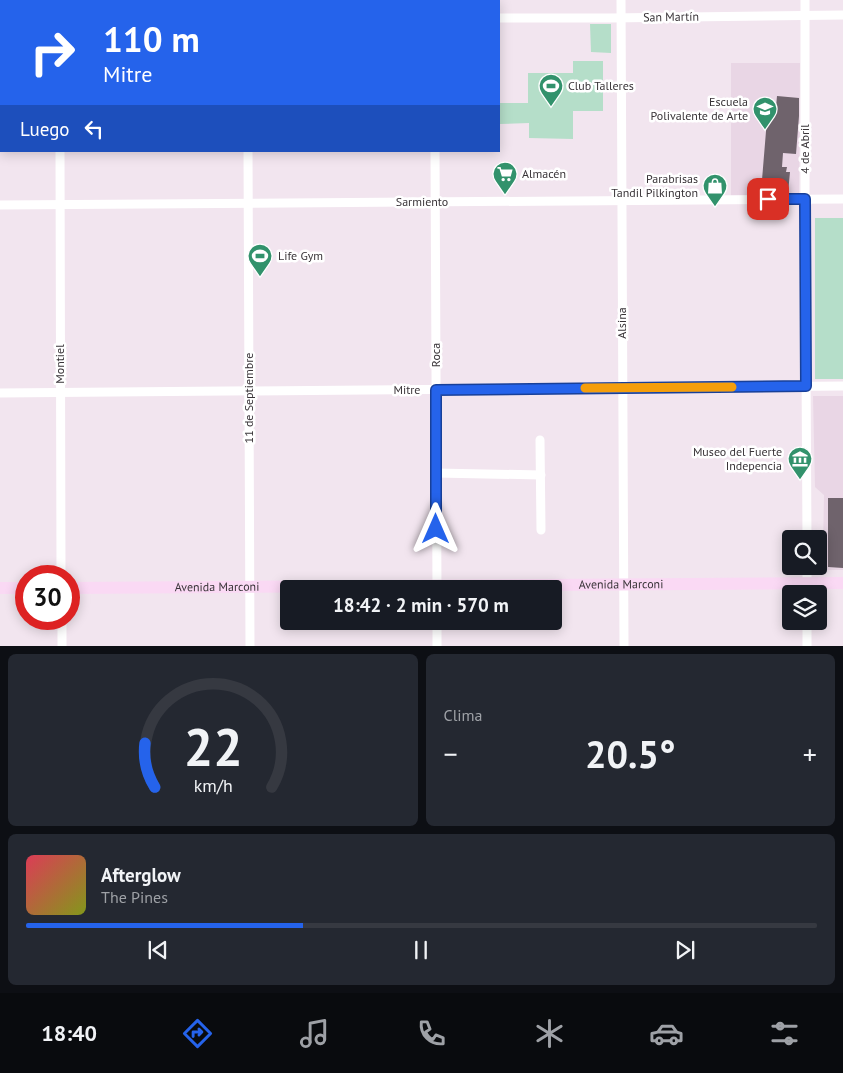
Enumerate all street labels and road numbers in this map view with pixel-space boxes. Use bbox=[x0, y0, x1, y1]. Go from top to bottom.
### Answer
street label: San Martín bbox=[643, 9, 699, 24]
street label: 4 de Abril bbox=[797, 124, 812, 174]
street label: Sarmiento bbox=[396, 194, 448, 209]
street label: Alsina bbox=[614, 307, 629, 339]
street label: Roca bbox=[428, 343, 443, 367]
street label: Montiel bbox=[52, 344, 67, 384]
street label: 11 de Septiembre bbox=[241, 353, 256, 443]
street label: Mitre bbox=[394, 382, 420, 397]
street label: Avenida Marconi bbox=[579, 576, 663, 592]
street label: Avenida Marconi bbox=[175, 579, 259, 594]

